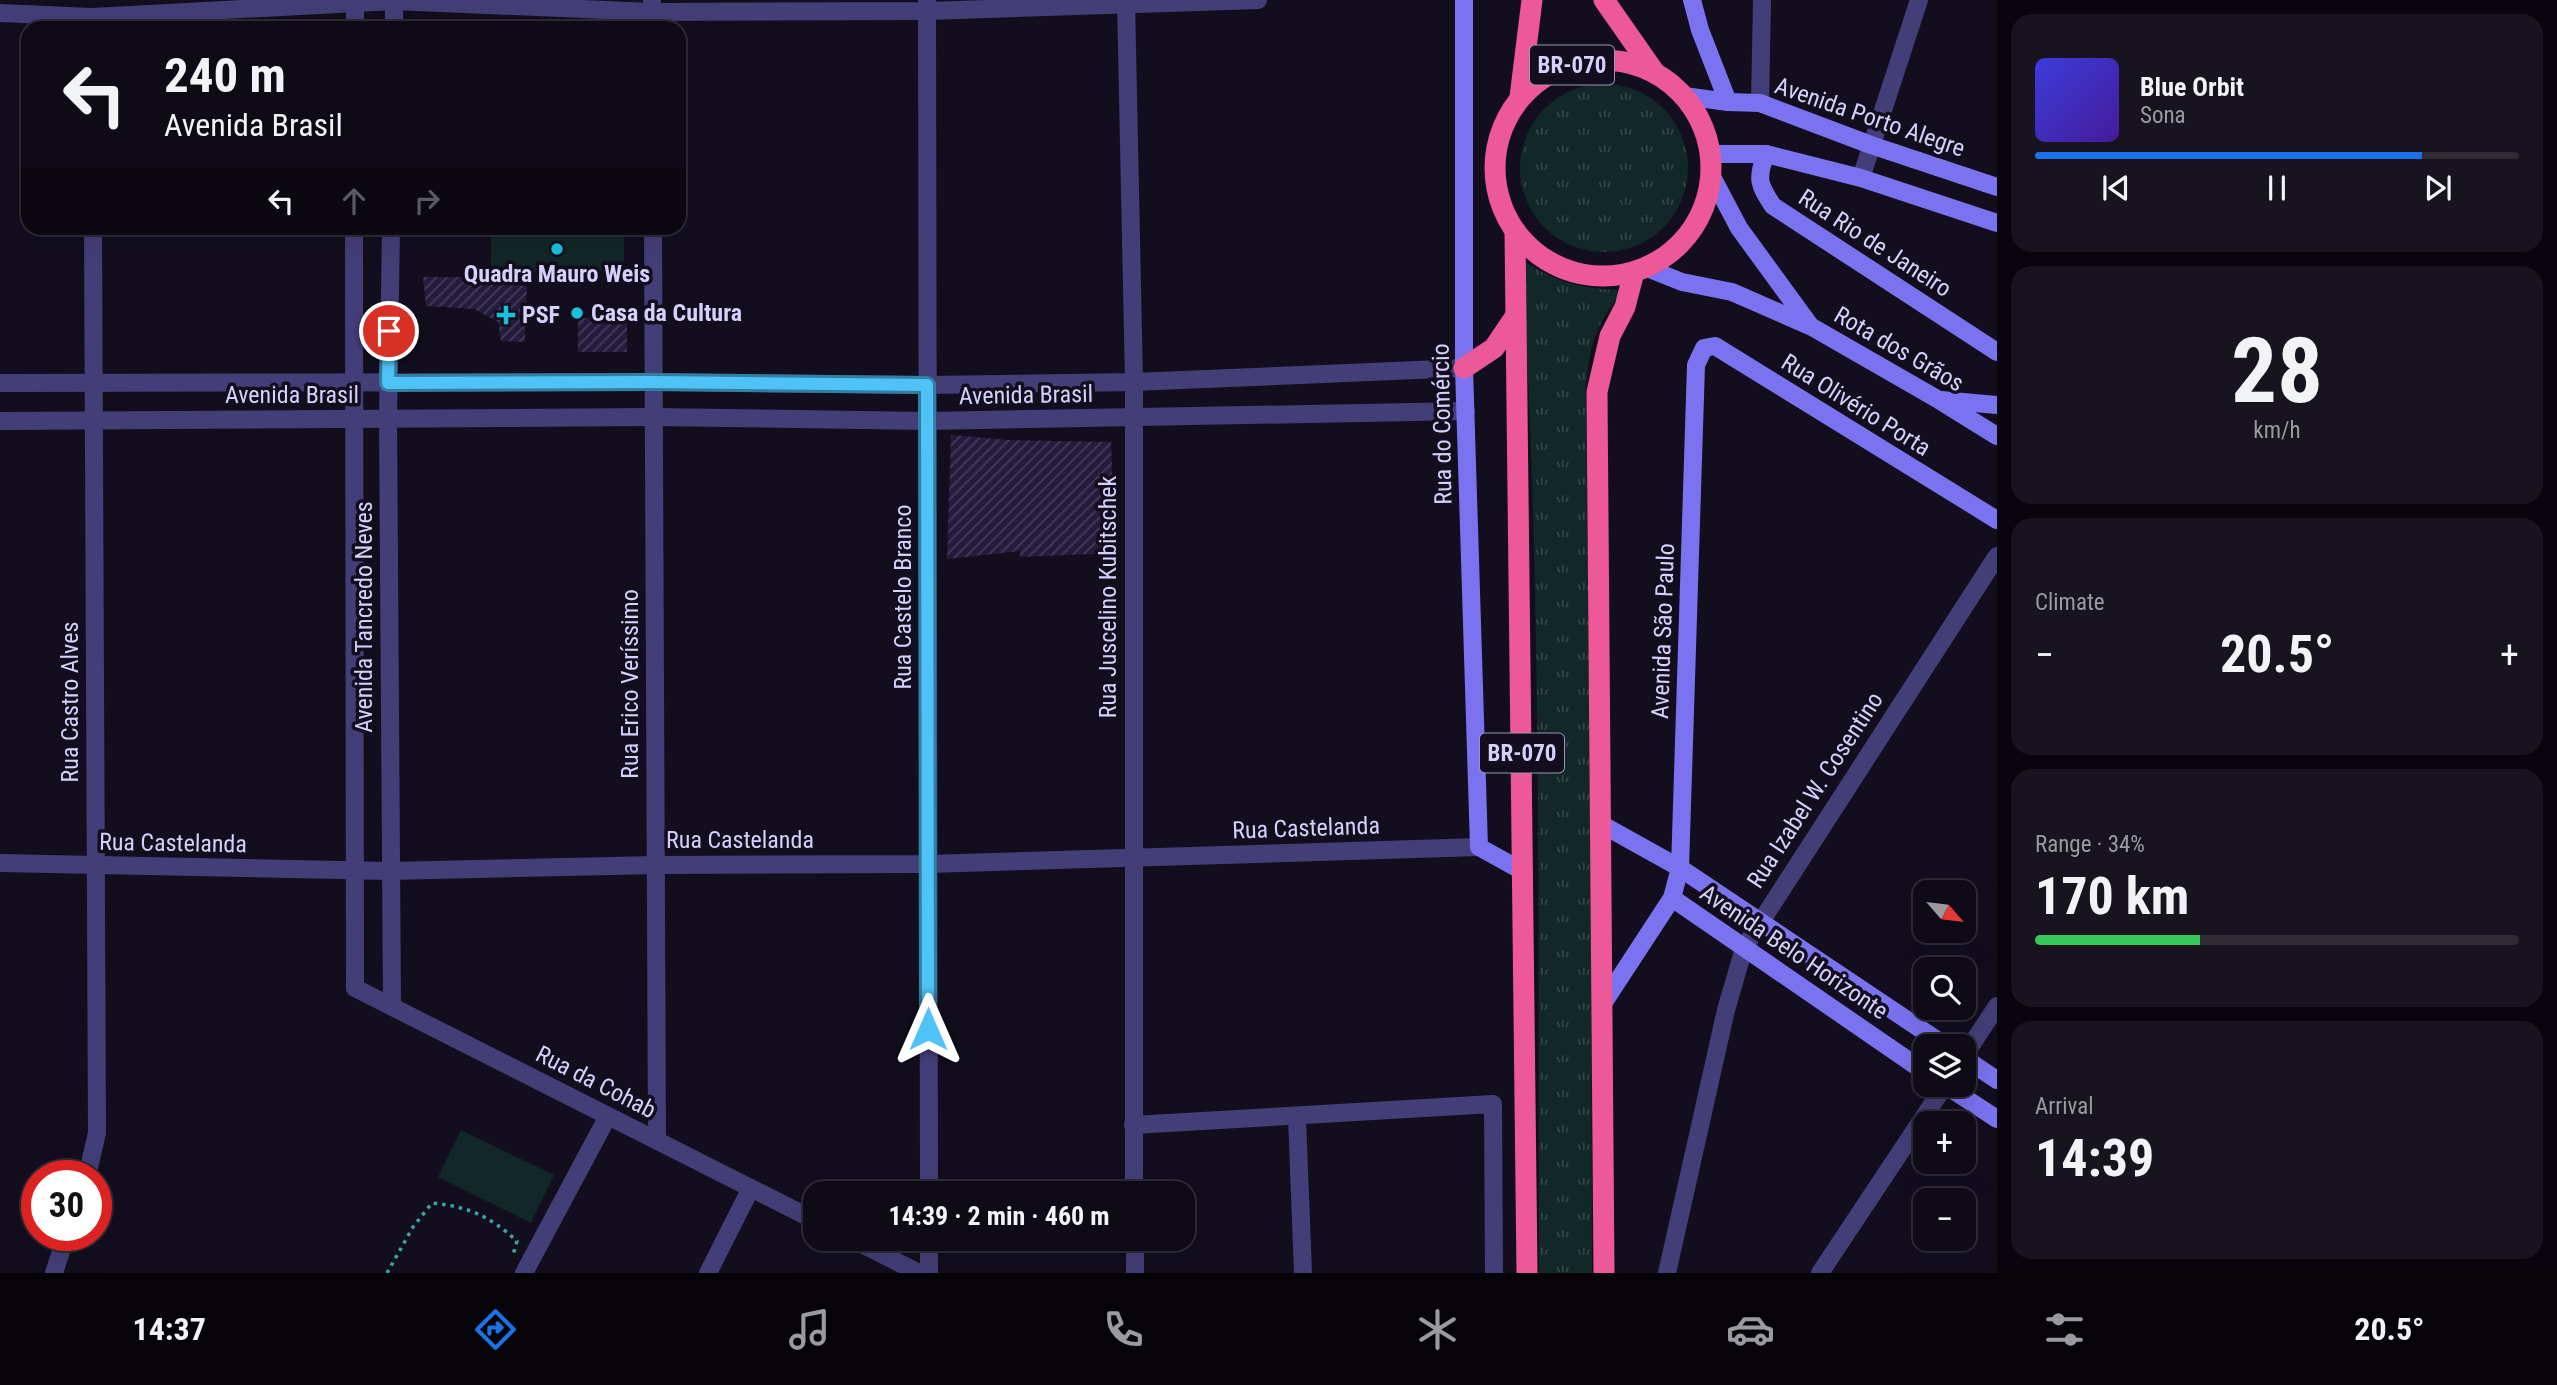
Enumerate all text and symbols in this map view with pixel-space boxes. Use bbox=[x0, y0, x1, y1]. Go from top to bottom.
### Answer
road number: BR-070 bbox=[1530, 46, 1614, 85]
text: 240 m bbox=[164, 47, 286, 104]
icon: left bbox=[49, 49, 140, 140]
street label: Avenida Porto Alegre bbox=[1771, 71, 1969, 163]
text: Blue Orbit bbox=[2140, 72, 2244, 102]
text: Sona bbox=[2140, 102, 2186, 129]
text: Avenida Brasil bbox=[164, 106, 343, 144]
icon: previous bbox=[2097, 169, 2135, 207]
icon: pause bbox=[2258, 169, 2296, 207]
icon: next bbox=[2419, 169, 2457, 207]
icon: left bbox=[262, 182, 300, 220]
icon: ahead bbox=[335, 182, 373, 220]
icon: right bbox=[408, 182, 446, 220]
street label: Rua Rio de Janeiro bbox=[1793, 183, 1957, 303]
marker: Quadra Mauro Weis bbox=[549, 241, 565, 257]
place label: Quadra Mauro Weis bbox=[464, 260, 650, 288]
place label: Casa da Cultura bbox=[591, 299, 742, 327]
pin bbox=[359, 301, 419, 361]
place label: PSF bbox=[522, 301, 560, 329]
street label: Rota dos Grãos bbox=[1829, 301, 1969, 397]
marker: PSF bbox=[496, 305, 516, 325]
marker: Casa da Cultura bbox=[569, 305, 585, 321]
icon: arrive bbox=[370, 312, 408, 350]
text: 28 bbox=[2231, 318, 2323, 424]
street label: Rua do Comércio bbox=[1427, 343, 1457, 505]
street label: Rua Olivério Porta bbox=[1776, 348, 1936, 462]
street label: Avenida Brasil bbox=[959, 380, 1093, 410]
street label: Avenida Brasil bbox=[225, 381, 359, 409]
text: km/h bbox=[2253, 417, 2301, 444]
street label: Rua Juscelino Kubitschek bbox=[1094, 476, 1122, 718]
street label: Avenida Tancredo Neves bbox=[350, 501, 378, 733]
street label: Rua Castelo Branco bbox=[889, 504, 917, 690]
street label: Avenida São Paulo bbox=[1646, 543, 1680, 719]
street label: Rua Erico Veríssimo bbox=[616, 589, 644, 779]
text: Climate bbox=[2035, 589, 2105, 616]
street label: Rua Castro Alves bbox=[56, 622, 84, 782]
text: 20.5° bbox=[2220, 624, 2334, 685]
text: − bbox=[2035, 633, 2054, 677]
text: + bbox=[2500, 633, 2519, 677]
street label: Rua Izabel W. Cosentino bbox=[1741, 687, 1889, 893]
road number: BR-070 bbox=[1480, 734, 1564, 772]
street label: Rua Castelanda bbox=[1232, 811, 1380, 845]
street label: Rua Castelanda bbox=[666, 826, 814, 854]
street label: Rua Castelanda bbox=[99, 828, 247, 858]
text: Range · 34% bbox=[2035, 831, 2145, 858]
text: 170 km bbox=[2035, 866, 2189, 927]
street label: Avenida Belo Horizonte bbox=[1695, 879, 1893, 1025]
north arrow bbox=[1913, 880, 1976, 943]
map controls bbox=[1913, 880, 1976, 1251]
button: search bbox=[1913, 957, 1976, 1020]
position arrow bbox=[891, 992, 965, 1066]
button: layers bbox=[1913, 1034, 1976, 1097]
street label: Rua da Cohab bbox=[531, 1040, 661, 1124]
text: Arrival bbox=[2035, 1093, 2094, 1120]
button: + bbox=[1913, 1111, 1976, 1174]
text: 14:39 bbox=[2035, 1128, 2154, 1189]
speed limit sign: 30 bbox=[21, 1160, 112, 1251]
button: − bbox=[1913, 1188, 1976, 1251]
text: 14:39 · 2 min · 460 m bbox=[889, 1201, 1109, 1231]
icon: directions bbox=[471, 1305, 520, 1354]
icon: music bbox=[785, 1305, 834, 1354]
icon: phone bbox=[1099, 1305, 1148, 1354]
icon: climate bbox=[1413, 1305, 1462, 1354]
icon: car bbox=[1726, 1305, 1775, 1354]
icon: filters bbox=[2040, 1305, 2089, 1354]
text: 14:37 bbox=[132, 1310, 206, 1348]
text: 20.5° bbox=[2354, 1310, 2424, 1348]

